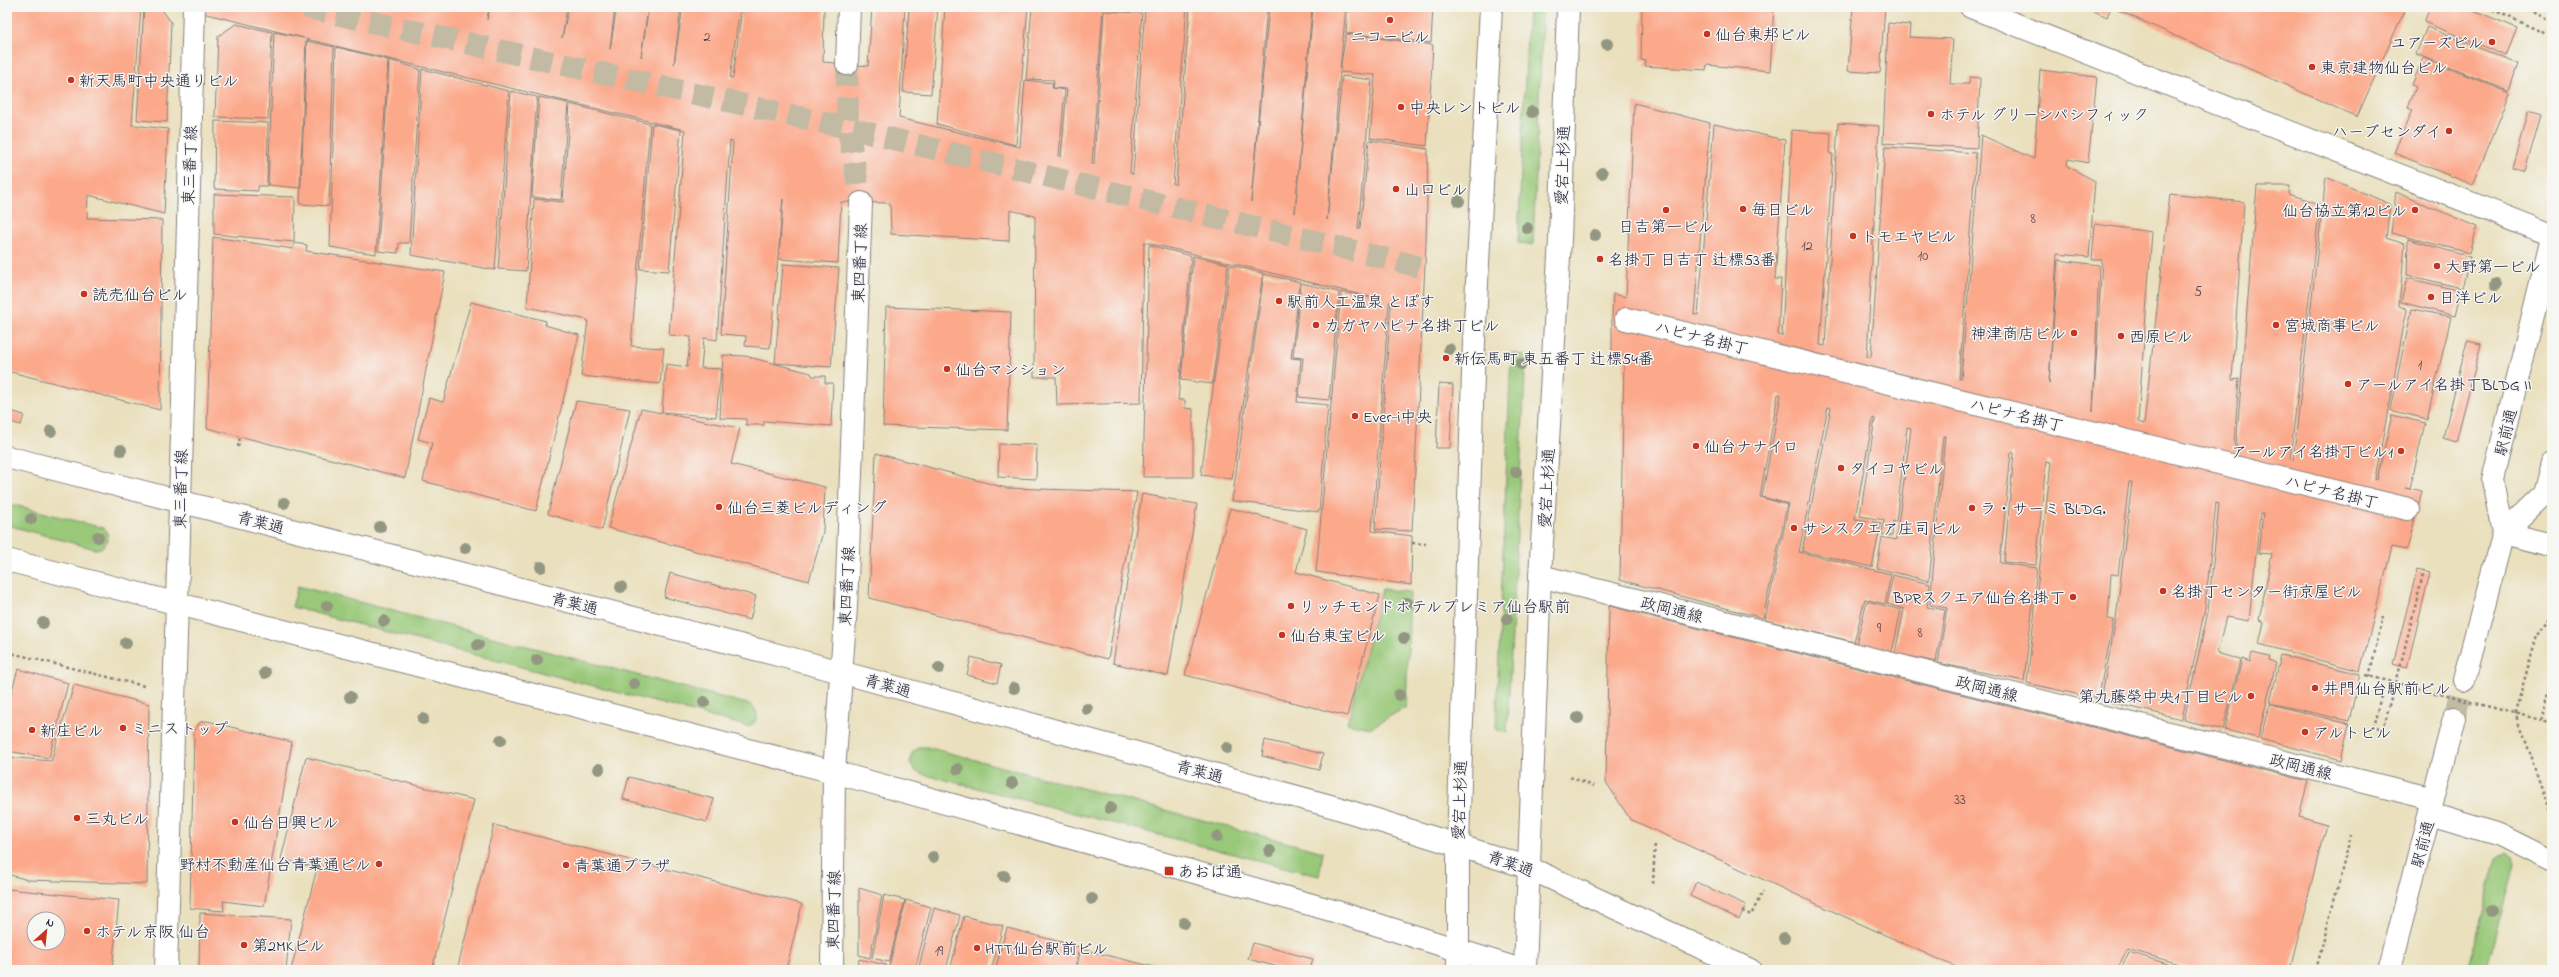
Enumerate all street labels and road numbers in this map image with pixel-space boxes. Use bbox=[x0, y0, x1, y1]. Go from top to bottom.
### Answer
street label: 東三番丁線 bbox=[178, 125, 204, 205]
street label: 愛宕上杉通 bbox=[1551, 125, 1577, 205]
street label: 東四番丁線 bbox=[848, 223, 874, 303]
street label: ハピナ名掛丁 bbox=[1652, 316, 1751, 362]
street label: ハピナ名掛丁 bbox=[1967, 393, 2066, 439]
street label: 駅前通 bbox=[2489, 406, 2524, 459]
street label: 愛宕上杉通 bbox=[1534, 448, 1562, 529]
street label: 東三番丁線 bbox=[169, 449, 195, 529]
street label: ハピナ名掛丁 bbox=[2282, 470, 2381, 516]
street label: 青葉通 bbox=[234, 506, 287, 542]
street label: 東四番丁線 bbox=[834, 546, 862, 627]
street label: 青葉通 bbox=[548, 587, 601, 622]
street label: 政岡通線 bbox=[1638, 592, 1705, 630]
street label: 青葉通 bbox=[861, 669, 914, 705]
street label: 政岡通線 bbox=[1953, 671, 2020, 709]
street label: 政岡通線 bbox=[2267, 749, 2334, 787]
street label: 青葉通 bbox=[1173, 755, 1226, 791]
street label: 愛宕上杉通 bbox=[1448, 760, 1474, 840]
street label: 駅前通 bbox=[2406, 818, 2442, 871]
street label: 青葉通 bbox=[1484, 845, 1537, 884]
street label: 東四番丁線 bbox=[822, 870, 848, 950]

